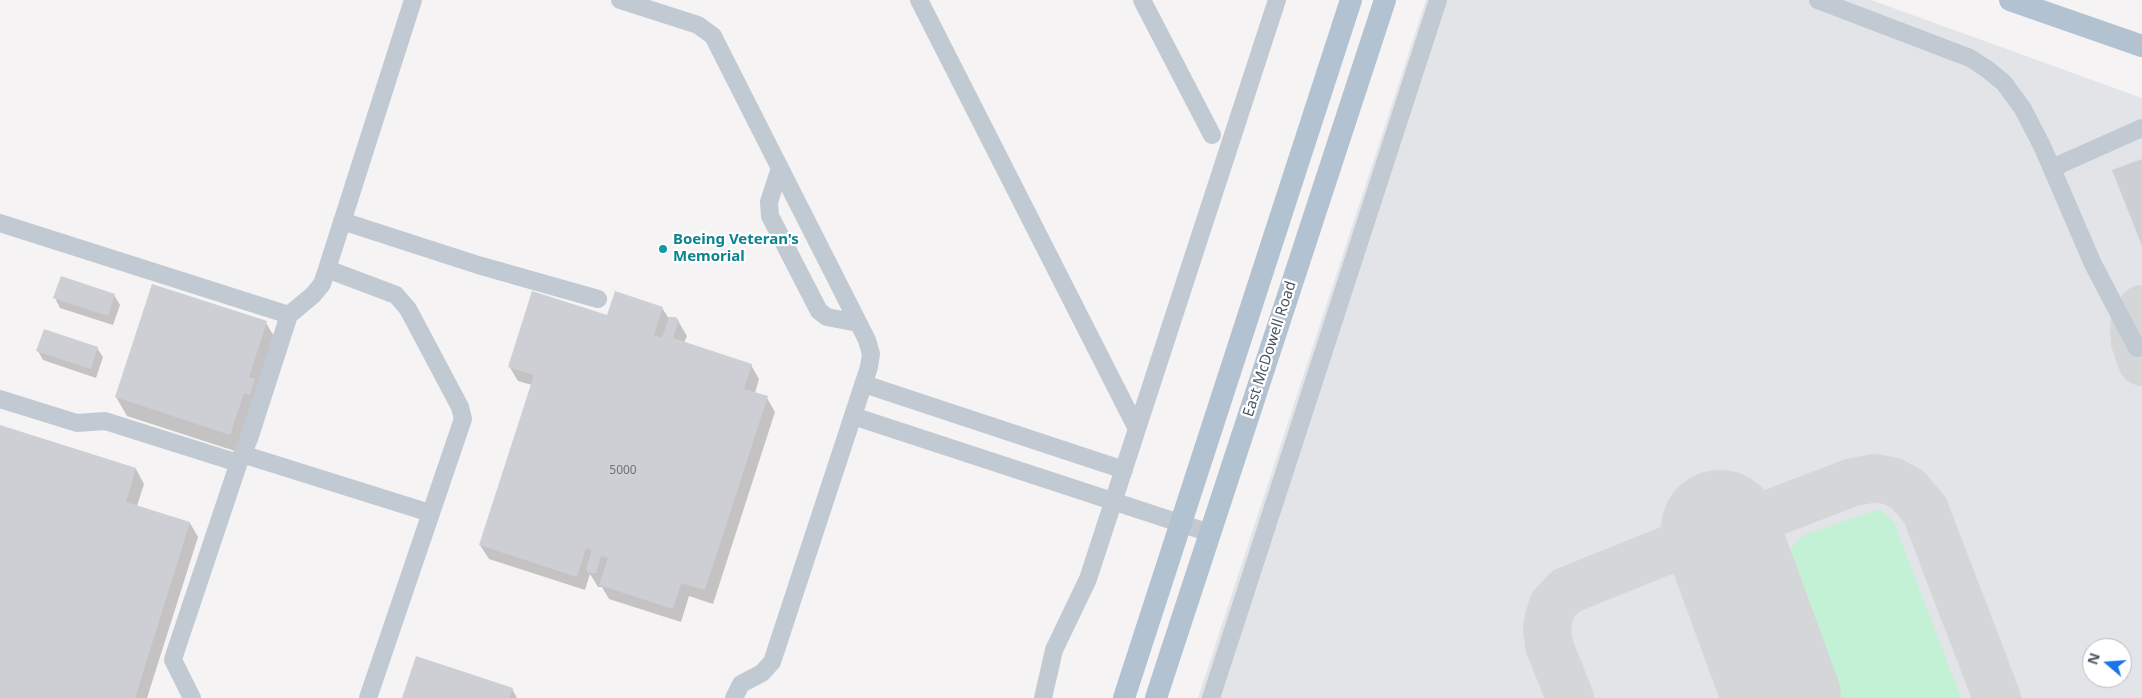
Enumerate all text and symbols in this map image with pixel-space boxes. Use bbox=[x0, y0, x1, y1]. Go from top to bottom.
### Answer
place label: Boeing Veteran's Memorial bbox=[673, 231, 799, 266]
marker: Boeing Veteran's Memorial bbox=[657, 243, 669, 255]
street label: East McDowell Road bbox=[1240, 279, 1300, 419]
house number: 5000 bbox=[609, 464, 637, 478]
north arrow bbox=[2082, 638, 2132, 688]
text: N bbox=[2082, 650, 2104, 667]

